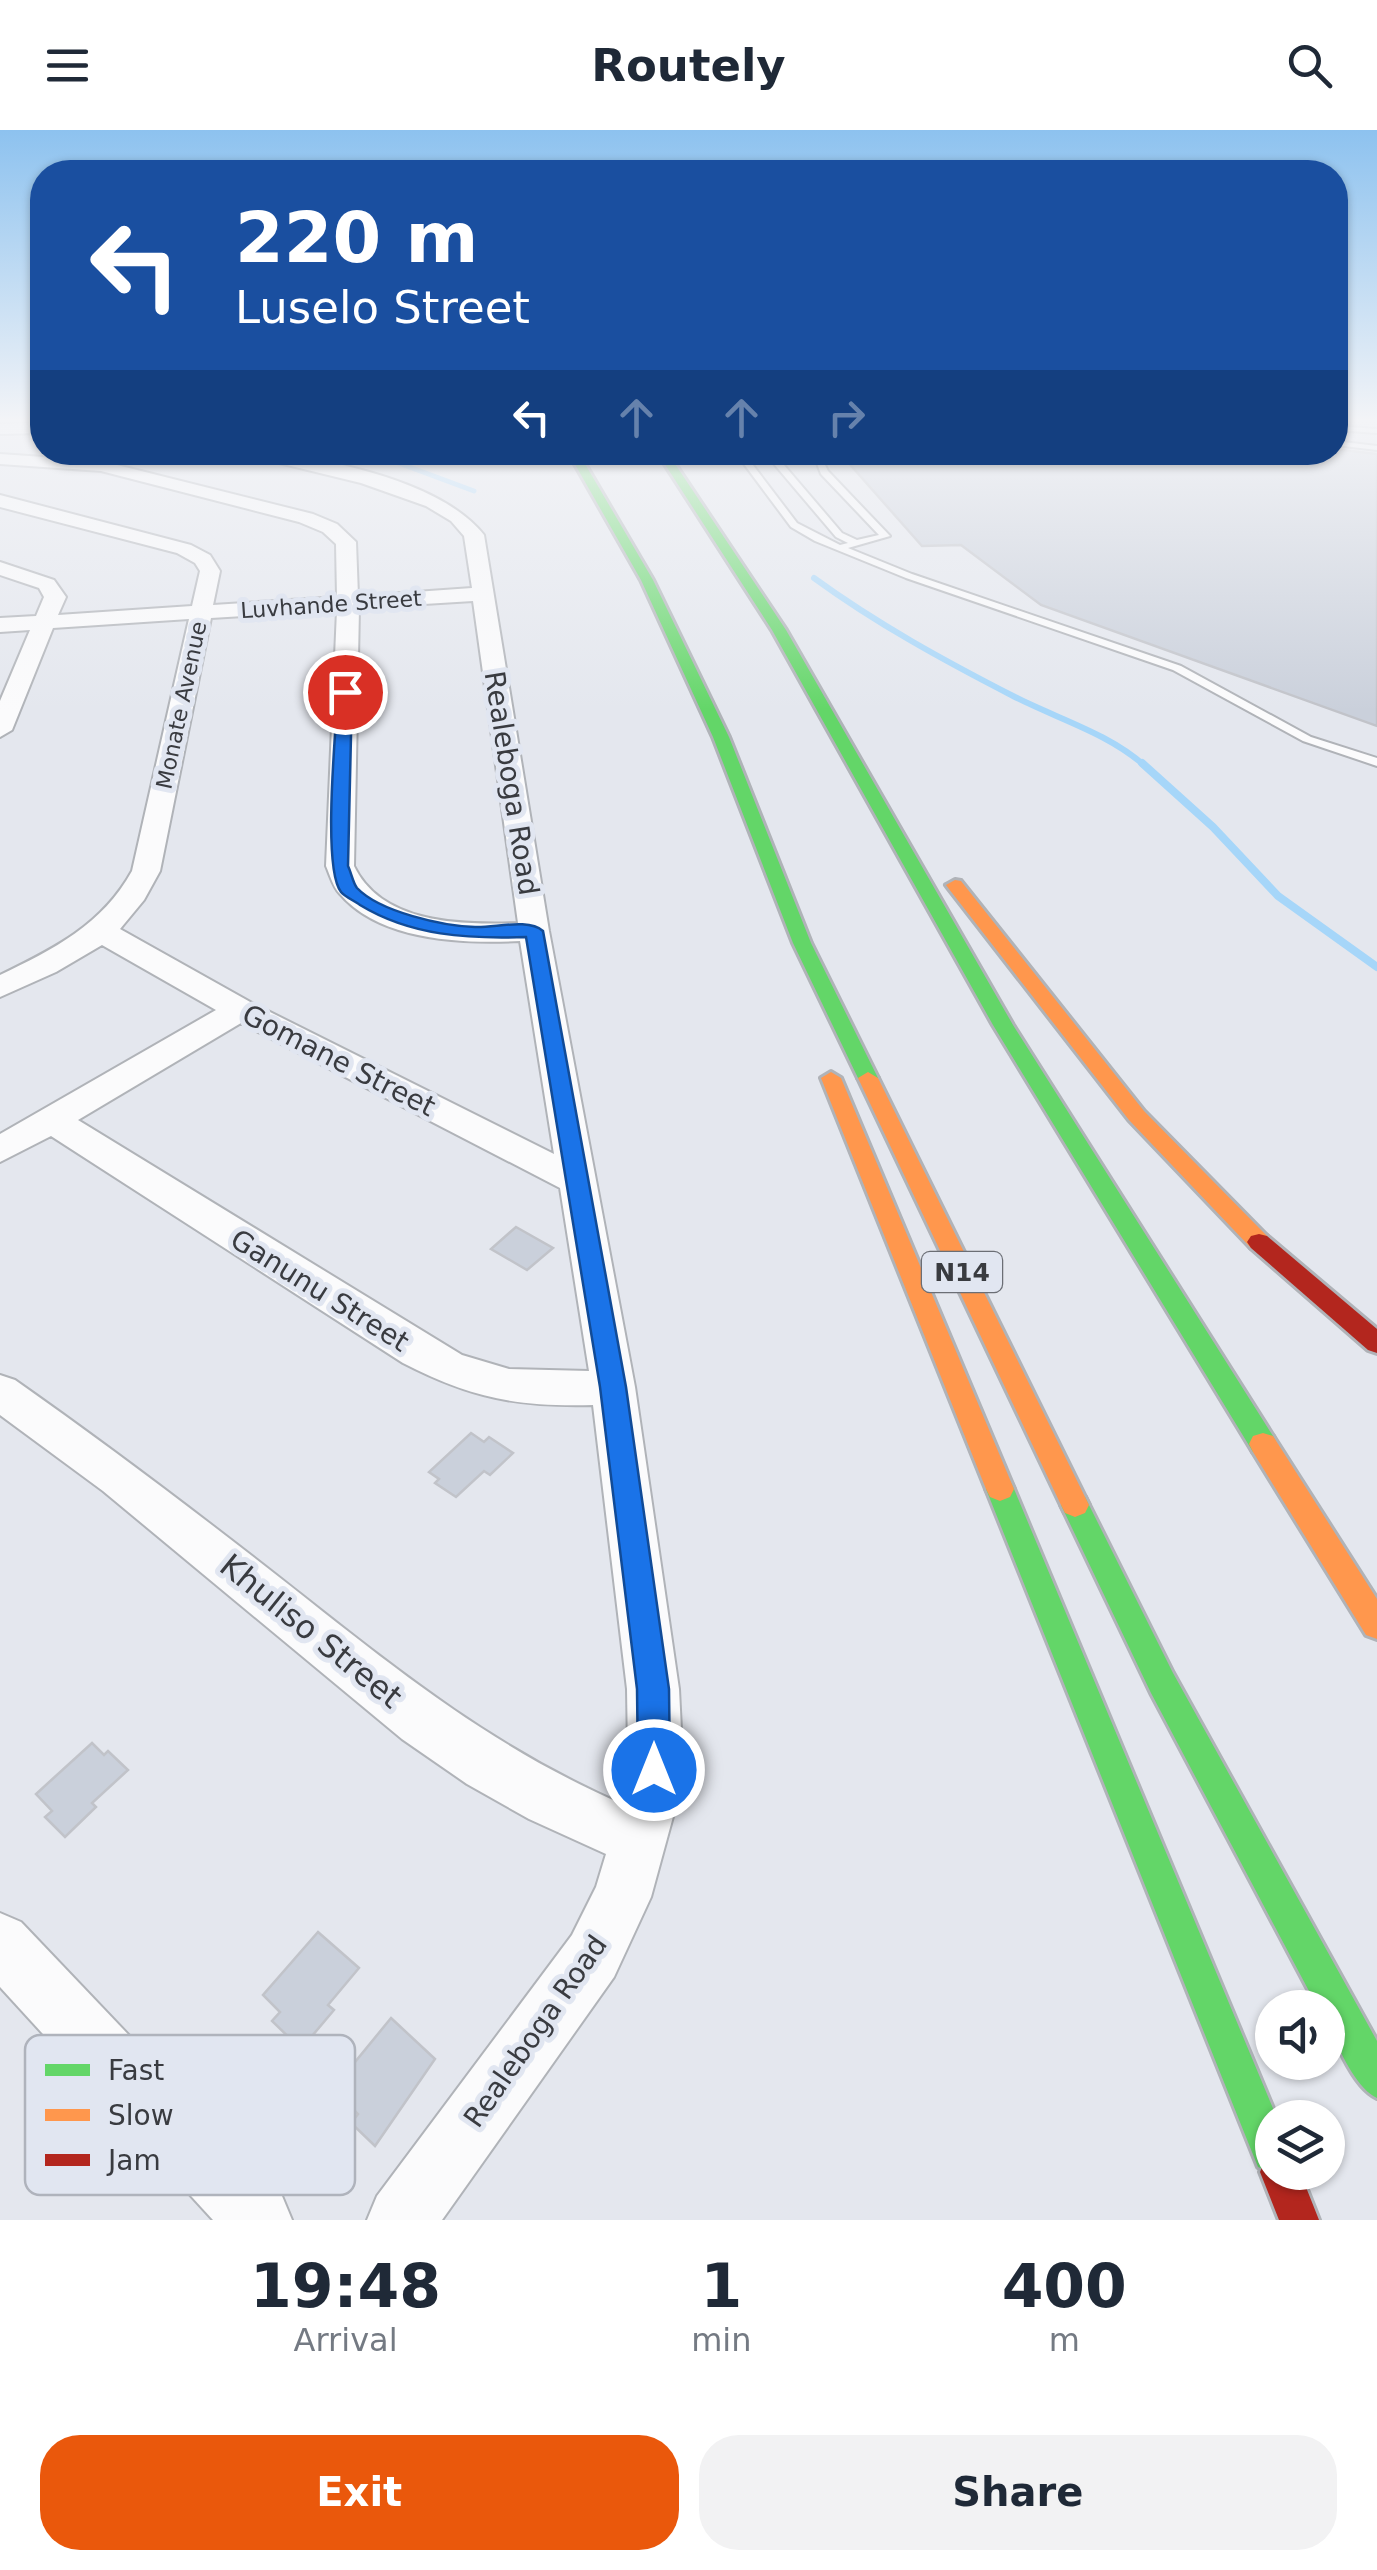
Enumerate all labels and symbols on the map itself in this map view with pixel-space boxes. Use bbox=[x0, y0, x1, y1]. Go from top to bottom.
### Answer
street label: Luvhande Street bbox=[240, 586, 423, 623]
street label: Monate Avenue bbox=[152, 619, 211, 791]
pin bbox=[303, 650, 388, 735]
street label: Realeboga Road bbox=[477, 669, 546, 898]
street label: Gomane Street bbox=[237, 998, 441, 1123]
street label: Ganunu Street bbox=[225, 1222, 415, 1358]
road number: N14 bbox=[922, 1252, 1002, 1292]
street label: Khuliso Street bbox=[212, 1546, 410, 1716]
position arrow bbox=[602, 1718, 706, 1822]
street label: Realeboga Road bbox=[457, 1929, 614, 2134]
legend bbox=[25, 2035, 355, 2195]
text: Fast bbox=[108, 2054, 164, 2087]
text: Slow bbox=[108, 2099, 174, 2132]
text: Jam bbox=[106, 2144, 161, 2177]

